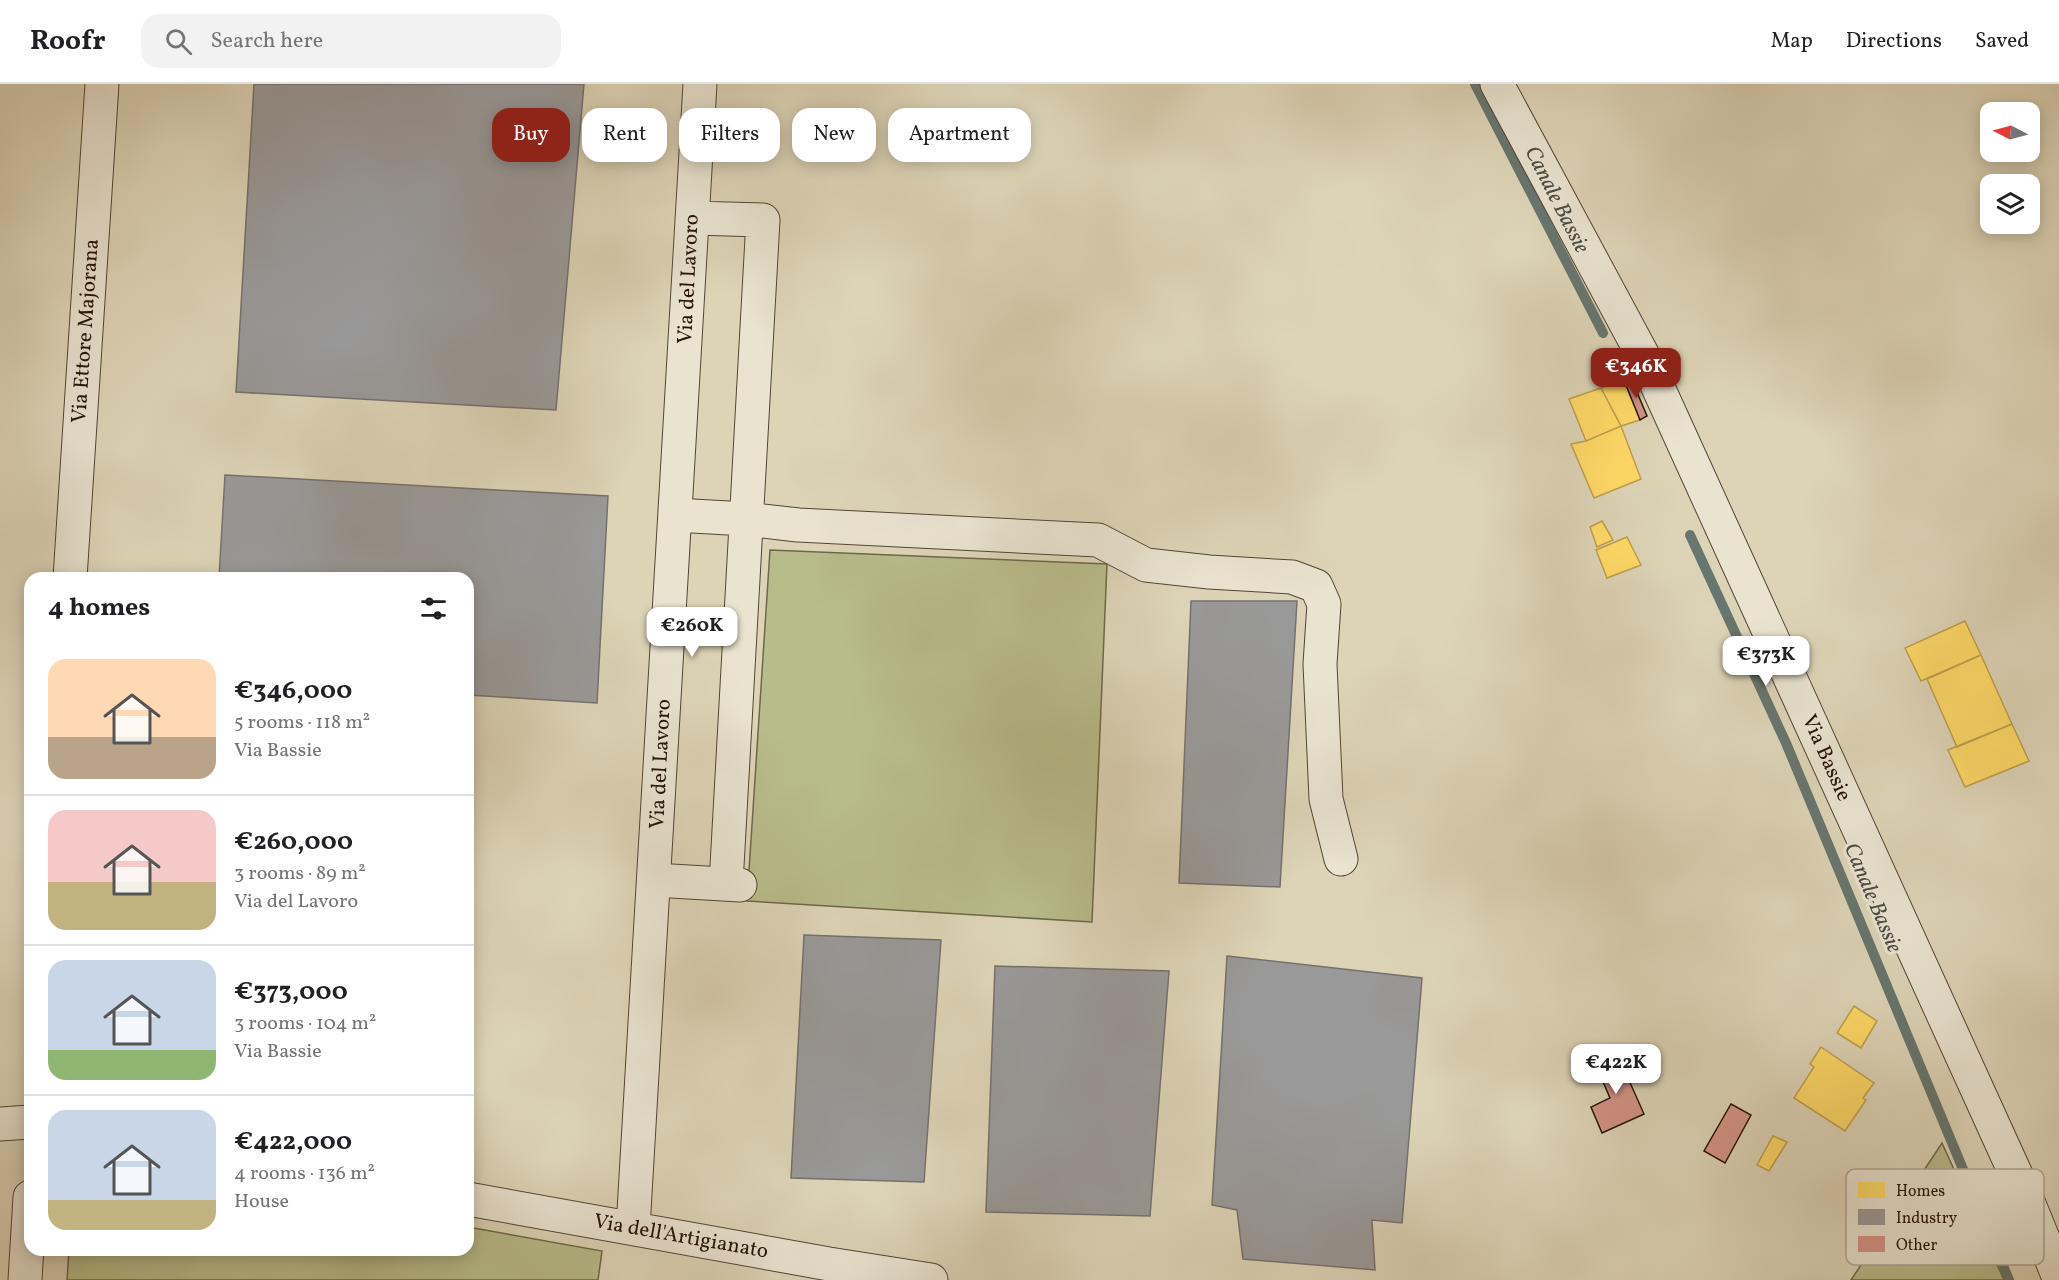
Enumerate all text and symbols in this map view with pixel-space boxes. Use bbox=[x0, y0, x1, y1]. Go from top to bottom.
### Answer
search box bbox=[141, 14, 561, 68]
text: Roofr bbox=[30, 22, 105, 61]
icon: search bbox=[162, 25, 195, 58]
text: Search here bbox=[210, 26, 323, 57]
text: Map bbox=[1771, 27, 1813, 56]
text: Directions bbox=[1846, 27, 1942, 56]
text: Saved bbox=[1975, 27, 2029, 56]
north arrow bbox=[1980, 102, 2040, 162]
map controls bbox=[1980, 102, 2040, 234]
chip: Buy bbox=[492, 108, 570, 162]
chip: Rent bbox=[582, 108, 667, 162]
chip: Filters bbox=[679, 108, 780, 162]
chip: New bbox=[792, 108, 876, 162]
chip: Apartment bbox=[888, 108, 1031, 162]
water label: Canale Bassie bbox=[1516, 141, 1596, 259]
button: layers bbox=[1980, 174, 2040, 234]
street label: Via del Lavoro bbox=[671, 213, 707, 345]
street label: Via Ettore Majorana bbox=[65, 238, 107, 424]
pin: €346K bbox=[1594, 348, 1678, 399]
text: €346K bbox=[1605, 353, 1667, 381]
text: 4 homes bbox=[48, 590, 150, 626]
icon: filters bbox=[417, 592, 450, 625]
pin: €260K bbox=[650, 607, 734, 658]
text: €260K bbox=[661, 612, 723, 640]
pin: €373K bbox=[1724, 636, 1808, 687]
text: €373K bbox=[1737, 641, 1795, 669]
text: €346,000 bbox=[234, 673, 352, 709]
icon: home bbox=[96, 683, 168, 755]
street label: Via del Lavoro bbox=[643, 698, 679, 830]
text: 5 rooms · 118 m² bbox=[234, 709, 370, 737]
street label: Via Bassie bbox=[1794, 710, 1858, 806]
text: Via Bassie bbox=[234, 737, 322, 765]
text: €260,000 bbox=[234, 824, 353, 860]
icon: home bbox=[96, 834, 168, 906]
water label: Canale Bassie bbox=[1835, 838, 1909, 958]
text: 3 rooms · 89 m² bbox=[234, 860, 366, 888]
text: Via del Lavoro bbox=[234, 888, 358, 916]
text: €373,000 bbox=[234, 974, 348, 1010]
icon: home bbox=[96, 984, 168, 1056]
text: 3 rooms · 104 m² bbox=[234, 1010, 376, 1038]
text: Via Bassie bbox=[234, 1038, 322, 1066]
pin: €422K bbox=[1574, 1044, 1658, 1095]
text: €422K bbox=[1585, 1049, 1647, 1077]
text: €422,000 bbox=[234, 1124, 352, 1160]
icon: home bbox=[96, 1134, 168, 1206]
text: 4 rooms · 136 m² bbox=[234, 1160, 375, 1188]
legend bbox=[1846, 1169, 2044, 1265]
text: Homes bbox=[1896, 1181, 1945, 1203]
text: House bbox=[234, 1188, 289, 1216]
street label: Via dell'Artigianato bbox=[592, 1207, 770, 1267]
text: Industry bbox=[1896, 1208, 1957, 1230]
text: Other bbox=[1896, 1235, 1937, 1257]

